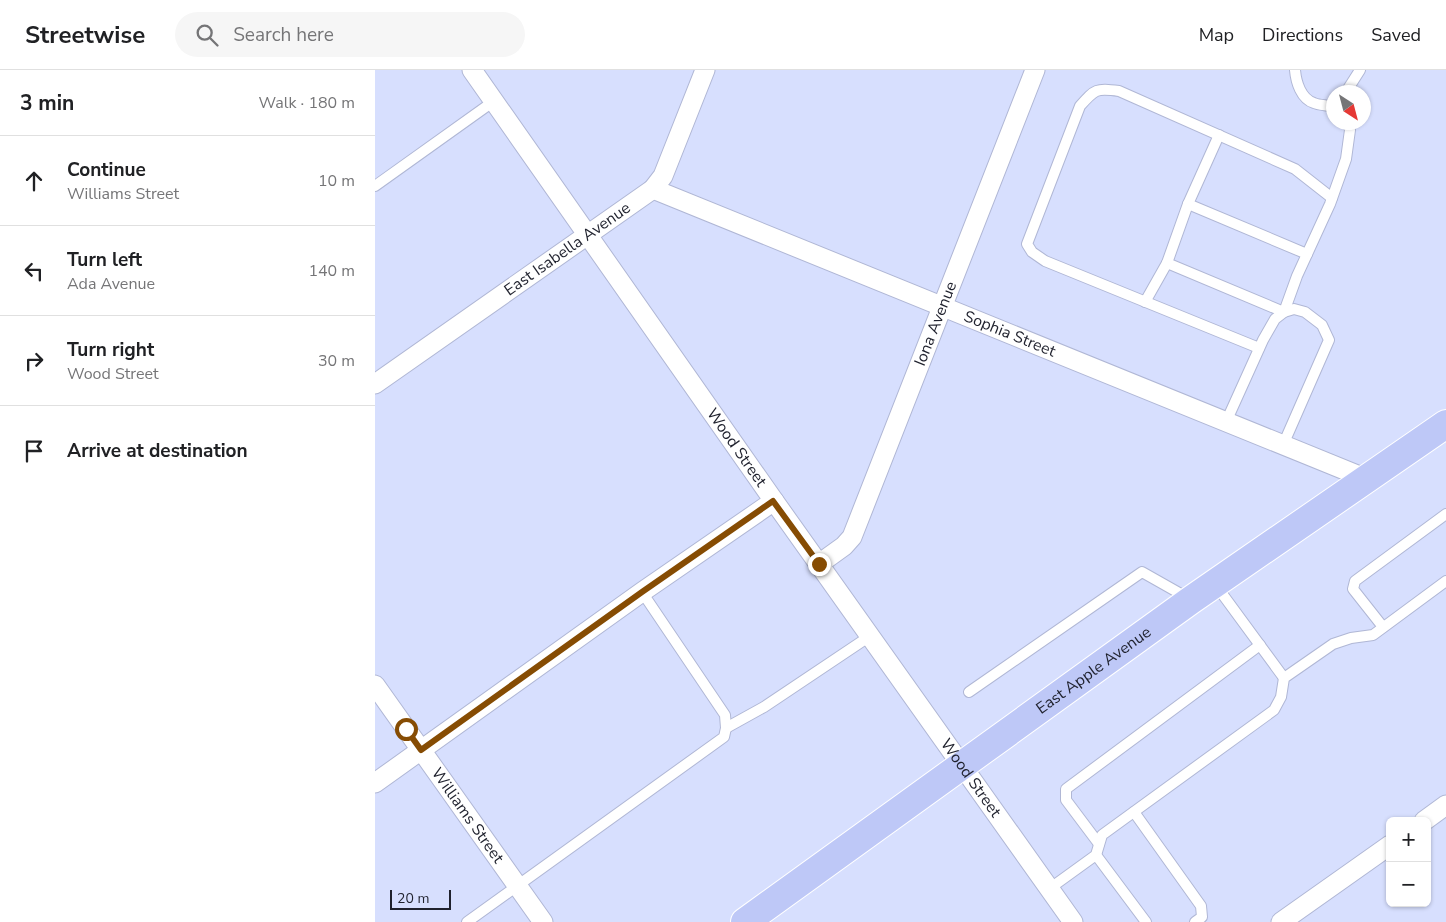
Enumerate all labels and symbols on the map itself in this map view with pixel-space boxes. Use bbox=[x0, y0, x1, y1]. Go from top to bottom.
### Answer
north arrow bbox=[1326, 85, 1371, 130]
street label: East Isabella Avenue bbox=[500, 197, 635, 301]
street label: Iona Avenue bbox=[909, 278, 962, 369]
street label: Sophia Street bbox=[961, 305, 1059, 363]
street label: Wood Street bbox=[701, 404, 772, 492]
route end bbox=[808, 553, 831, 576]
street label: East Apple Avenue bbox=[1032, 621, 1156, 719]
route start bbox=[395, 718, 418, 741]
street label: Wood Street bbox=[935, 734, 1006, 822]
street label: Williams Street bbox=[426, 763, 509, 868]
scale bar bbox=[390, 887, 451, 910]

